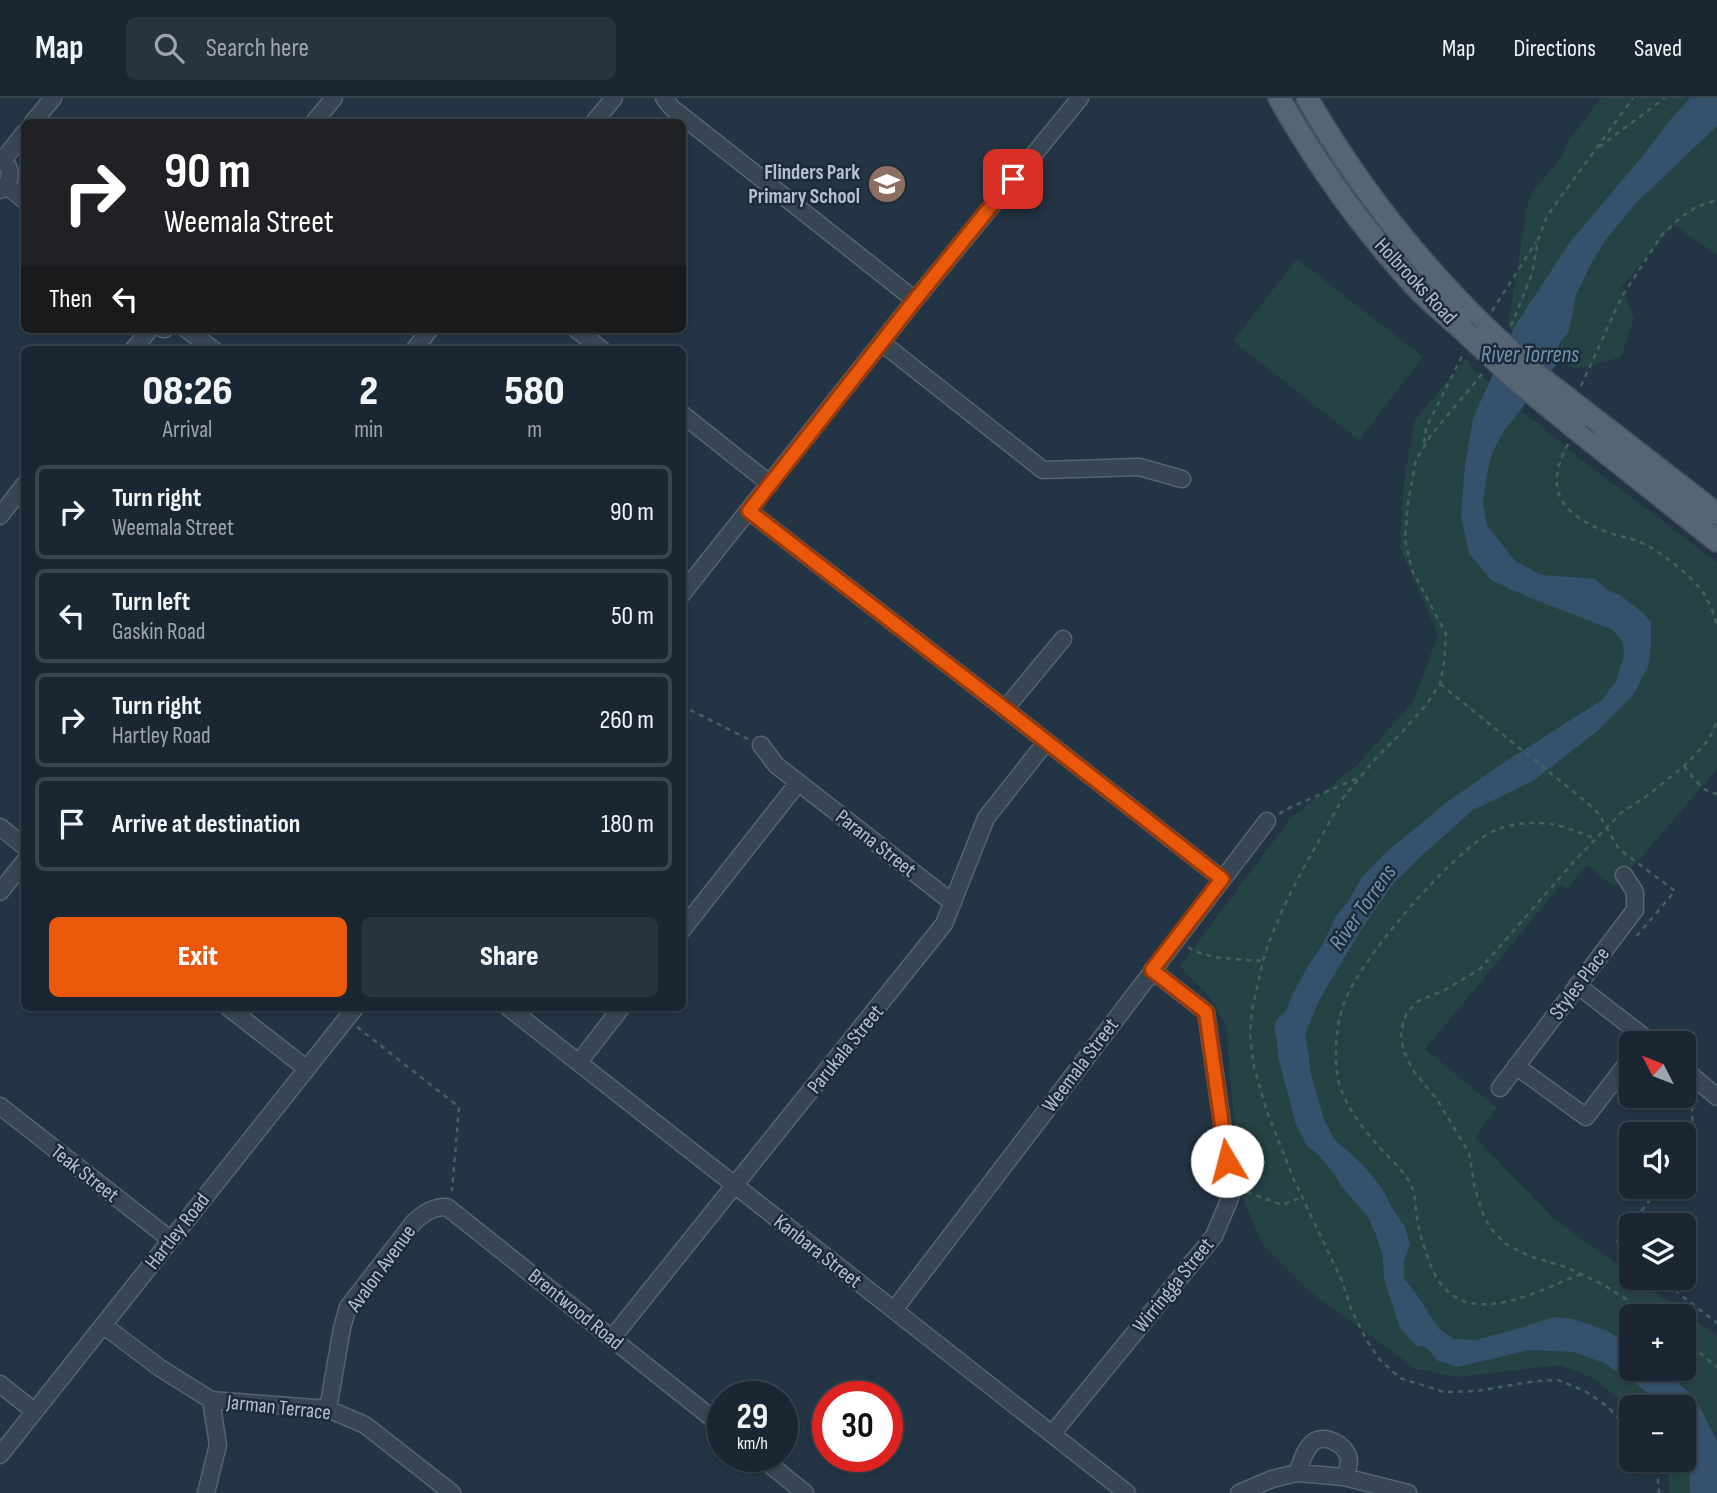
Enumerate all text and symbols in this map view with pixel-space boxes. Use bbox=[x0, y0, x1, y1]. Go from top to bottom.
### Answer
search box bbox=[126, 17, 616, 80]
text: Map bbox=[35, 28, 84, 68]
icon: search bbox=[150, 29, 188, 67]
text: Search here bbox=[206, 33, 309, 64]
text: Map bbox=[1442, 34, 1475, 63]
text: Directions bbox=[1513, 34, 1596, 63]
text: Saved bbox=[1634, 34, 1682, 63]
text: 90 m bbox=[164, 143, 251, 202]
icon: right bbox=[49, 147, 140, 238]
pin bbox=[983, 149, 1043, 209]
place label: Flinders Park Primary School bbox=[748, 160, 860, 209]
icon: arrive bbox=[994, 160, 1032, 198]
school or university icon: Flinders Park Primary School bbox=[866, 163, 908, 205]
text: Weemala Street bbox=[164, 203, 334, 242]
street label: Holbrooks Road bbox=[1369, 233, 1462, 330]
icon: left bbox=[106, 280, 144, 318]
text: Then bbox=[49, 284, 92, 315]
water label: River Torrens bbox=[1481, 341, 1579, 369]
text: 08:26 bbox=[142, 366, 233, 417]
text: 2 bbox=[359, 366, 378, 417]
text: 580 bbox=[504, 366, 565, 417]
text: Arrival bbox=[163, 416, 212, 444]
text: min bbox=[354, 416, 383, 444]
text: m bbox=[527, 416, 542, 444]
text: Turn right bbox=[112, 483, 201, 514]
icon: right bbox=[53, 493, 91, 531]
text: 90 m bbox=[610, 497, 654, 528]
text: Weemala Street bbox=[112, 514, 234, 542]
text: Turn left bbox=[112, 587, 190, 618]
icon: left bbox=[53, 597, 91, 635]
text: 50 m bbox=[611, 601, 654, 632]
text: Gaskin Road bbox=[112, 618, 205, 646]
text: Turn right bbox=[112, 691, 201, 722]
icon: right bbox=[53, 701, 91, 739]
text: 260 m bbox=[599, 705, 654, 736]
text: Hartley Road bbox=[112, 722, 211, 750]
street label: Parana Street bbox=[830, 804, 921, 883]
icon: arrive bbox=[53, 805, 91, 843]
text: Arrive at destination bbox=[112, 809, 300, 840]
text: 180 m bbox=[601, 809, 654, 840]
water label: River Torrens bbox=[1323, 859, 1402, 956]
button: Exit bbox=[49, 917, 347, 997]
button: Share bbox=[361, 917, 658, 997]
street label: Styles Place bbox=[1544, 942, 1615, 1025]
street label: Parukala Street bbox=[802, 1000, 889, 1099]
street label: Weemala Street bbox=[1037, 1013, 1124, 1117]
north arrow bbox=[1619, 1031, 1696, 1108]
map controls bbox=[1619, 1031, 1696, 1472]
button: sound bbox=[1619, 1122, 1696, 1199]
position arrow bbox=[1190, 1124, 1264, 1198]
street label: Teak Street bbox=[46, 1139, 124, 1208]
street label: Hartley Road bbox=[140, 1188, 215, 1274]
street label: Kanbara Street bbox=[769, 1209, 867, 1293]
button: layers bbox=[1619, 1213, 1696, 1290]
street label: Avalon Avenue bbox=[341, 1220, 421, 1317]
street label: Wirringga Street bbox=[1128, 1233, 1219, 1338]
street label: Brentwood Road bbox=[523, 1263, 628, 1355]
button: + bbox=[1619, 1304, 1696, 1381]
speed limit sign: 30 bbox=[812, 1381, 903, 1472]
street label: Jarman Terrace bbox=[225, 1390, 332, 1425]
button: − bbox=[1619, 1395, 1696, 1472]
text: 29 bbox=[737, 1396, 768, 1439]
text: km/h bbox=[737, 1433, 768, 1454]

